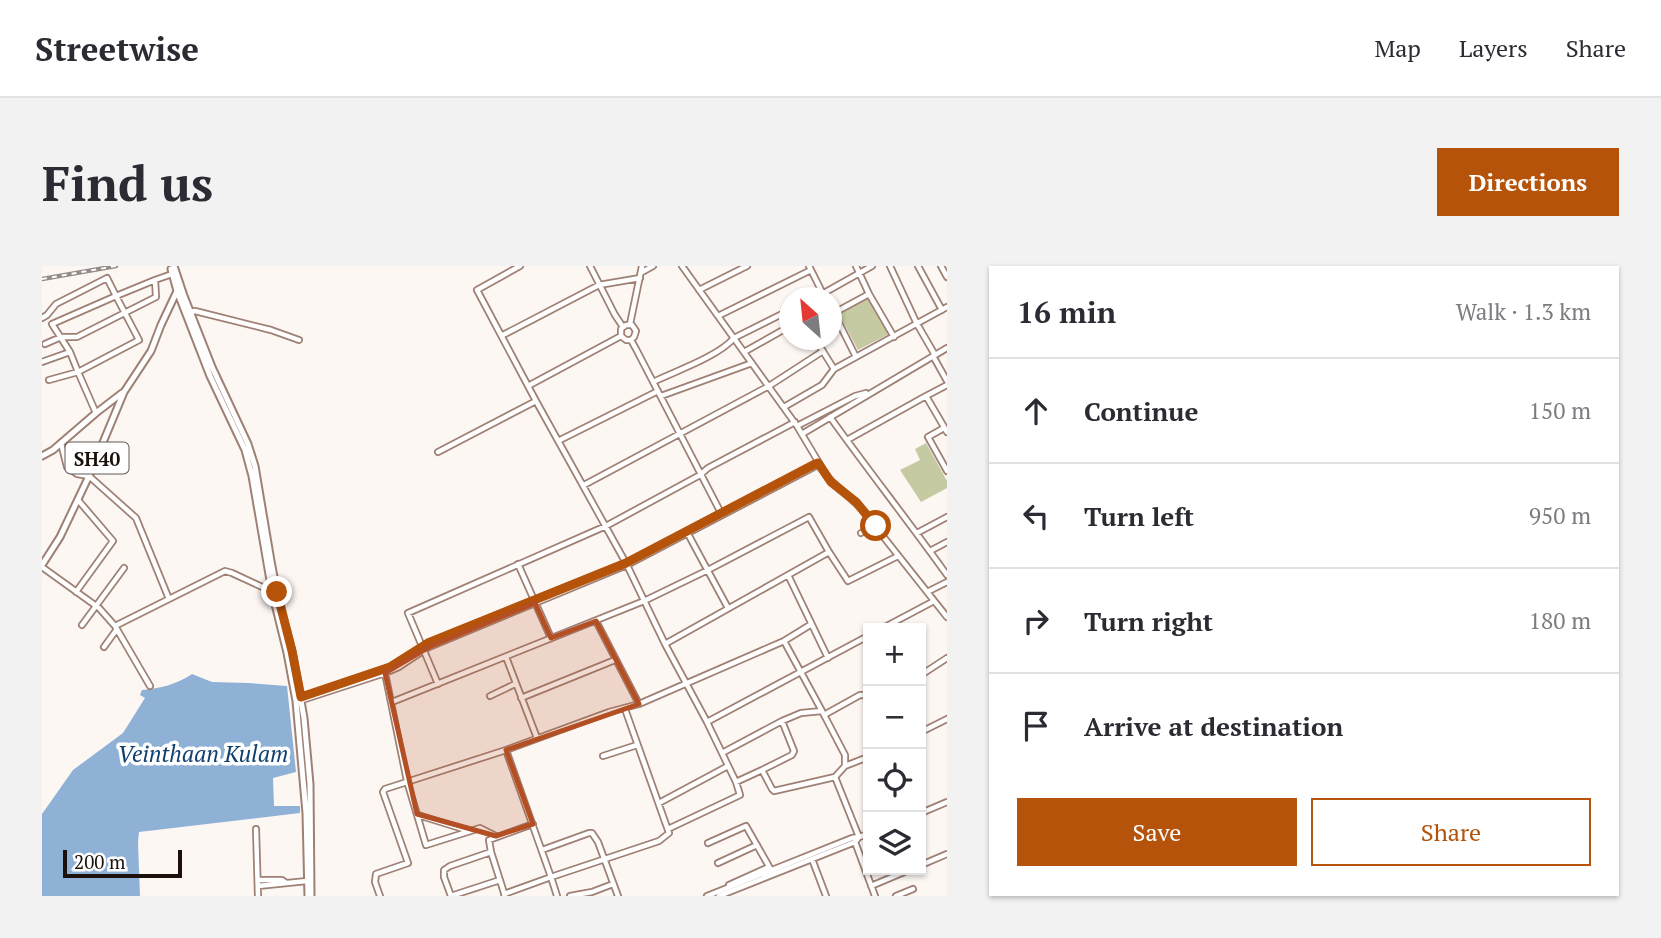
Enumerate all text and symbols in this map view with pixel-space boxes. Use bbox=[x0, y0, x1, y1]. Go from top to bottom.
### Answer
text: Streetwise bbox=[35, 27, 199, 70]
text: Map bbox=[1374, 32, 1421, 64]
text: Layers bbox=[1459, 32, 1528, 64]
text: Share bbox=[1566, 32, 1626, 64]
button: Directions bbox=[1437, 148, 1619, 216]
text: Find us bbox=[42, 150, 213, 215]
north arrow bbox=[779, 287, 842, 350]
text: 16 min bbox=[1017, 292, 1116, 332]
text: Walk · 1.3 km bbox=[1456, 296, 1591, 327]
icon: ahead bbox=[1017, 392, 1055, 430]
text: Continue bbox=[1084, 394, 1198, 428]
text: 150 m bbox=[1529, 395, 1591, 426]
road number: SH40 bbox=[65, 442, 128, 474]
icon: left bbox=[1017, 497, 1055, 535]
text: Turn left bbox=[1084, 499, 1194, 533]
text: 950 m bbox=[1529, 500, 1591, 531]
route start bbox=[860, 510, 891, 541]
route end bbox=[261, 576, 292, 607]
icon: right bbox=[1017, 602, 1055, 640]
text: Turn right bbox=[1084, 604, 1213, 638]
text: 180 m bbox=[1529, 605, 1591, 636]
map controls bbox=[863, 623, 926, 875]
button: + bbox=[863, 623, 926, 686]
button: − bbox=[863, 686, 926, 749]
icon: arrive bbox=[1017, 707, 1055, 745]
text: Arrive at destination bbox=[1084, 709, 1343, 743]
water label: Veinthaan Kulam bbox=[118, 738, 288, 769]
button: locate bbox=[863, 749, 926, 812]
button: Save bbox=[1017, 798, 1297, 866]
button: Share bbox=[1311, 798, 1591, 866]
button: layers bbox=[863, 812, 926, 875]
scale bar bbox=[63, 847, 182, 879]
text: 200 m bbox=[74, 849, 125, 874]

